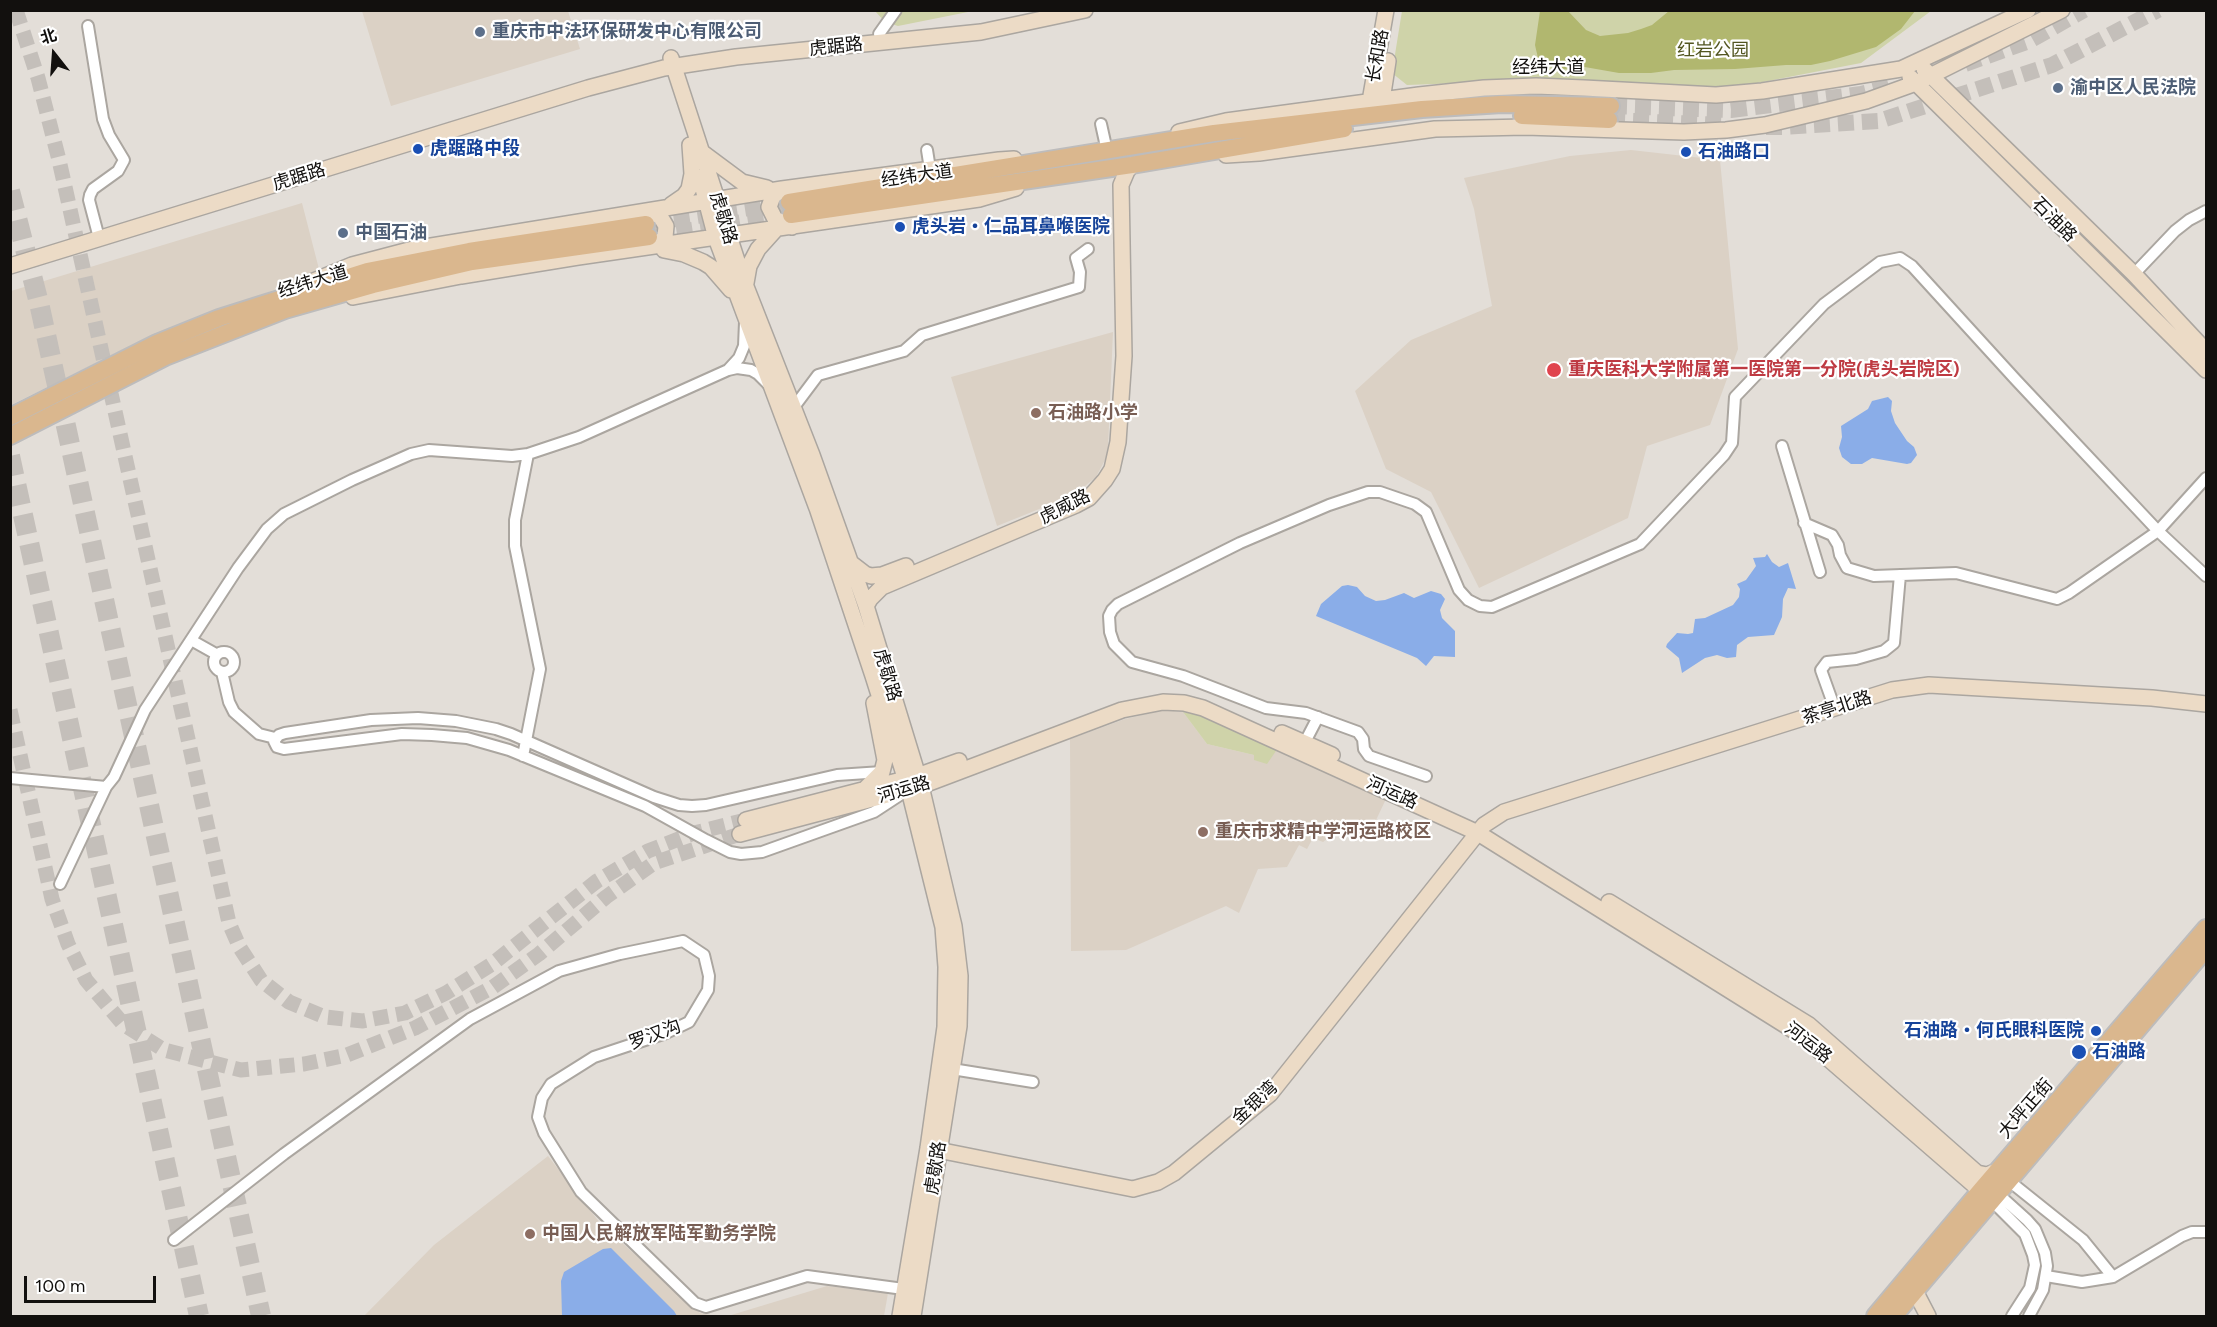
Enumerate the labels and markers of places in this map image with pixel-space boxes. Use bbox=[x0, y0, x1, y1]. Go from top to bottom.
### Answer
place label: 重庆市中法环保研发中心有限公司 bbox=[492, 21, 762, 43]
marker: 重庆市中法环保研发中心有限公司 bbox=[473, 25, 487, 39]
place label: 渝中区人民法院 bbox=[2070, 77, 2196, 99]
marker: 渝中区人民法院 bbox=[2051, 81, 2065, 95]
place label: 虎踞路中段 bbox=[430, 138, 520, 160]
place label: 石油路口 bbox=[1698, 141, 1770, 163]
marker: 虎踞路中段 bbox=[411, 142, 425, 156]
marker: 石油路口 bbox=[1679, 145, 1693, 159]
place label: 虎头岩‧仁品耳鼻喉医院 bbox=[912, 216, 1110, 238]
marker: 虎头岩‧仁品耳鼻喉医院 bbox=[893, 220, 907, 234]
place label: 中国石油 bbox=[355, 222, 427, 244]
marker: 中国石油 bbox=[336, 226, 350, 240]
place label: 重庆医科大学附属第一医院第一分院(虎头岩院区) bbox=[1568, 359, 1960, 381]
marker: 重庆医科大学附属第一医院第一分院(虎头岩院区) bbox=[1545, 361, 1563, 379]
place label: 石油路小学 bbox=[1048, 402, 1138, 424]
marker: 石油路小学 bbox=[1029, 406, 1043, 420]
place label: 重庆市求精中学河运路校区 bbox=[1215, 821, 1431, 843]
marker: 重庆市求精中学河运路校区 bbox=[1196, 825, 1210, 839]
place label: 石油路‧何氏眼科医院 bbox=[1904, 1020, 2084, 1042]
marker: 石油路‧何氏眼科医院 bbox=[2089, 1024, 2103, 1038]
place label: 石油路 bbox=[2092, 1041, 2146, 1063]
marker: 石油路 bbox=[2070, 1043, 2088, 1061]
place label: 中国人民解放军陆军勤务学院 bbox=[542, 1223, 776, 1245]
marker: 中国人民解放军陆军勤务学院 bbox=[523, 1227, 537, 1241]

